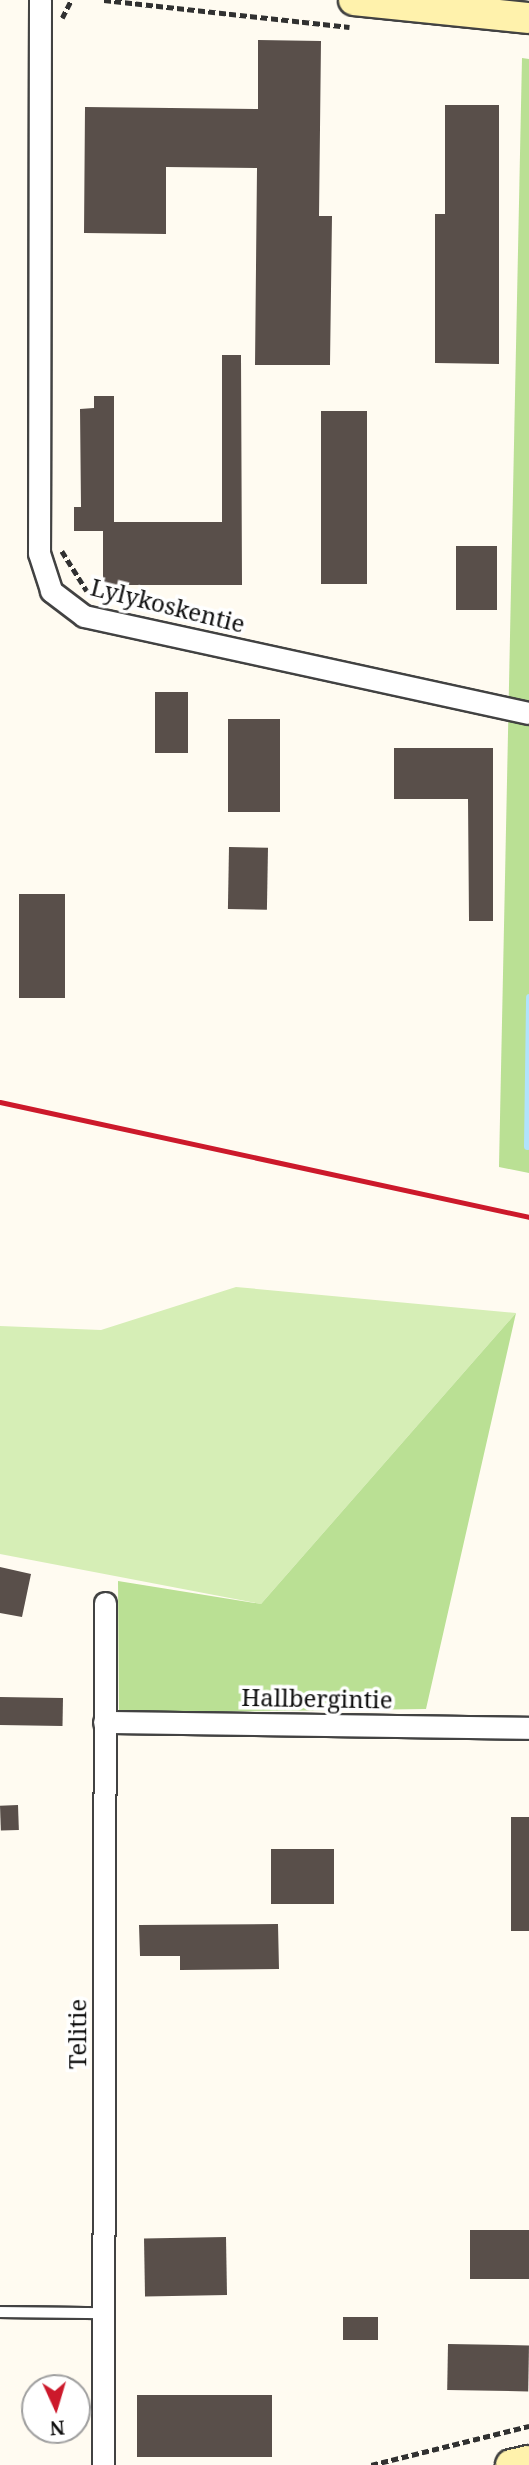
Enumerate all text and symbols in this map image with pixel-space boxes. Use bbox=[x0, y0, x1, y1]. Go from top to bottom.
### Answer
street label: Lylykoskentie bbox=[88, 572, 248, 638]
street label: Hallbergintie bbox=[241, 1682, 393, 1714]
street label: Telitie bbox=[63, 1999, 91, 2069]
north arrow bbox=[21, 2374, 91, 2444]
text: N bbox=[49, 2414, 66, 2441]

